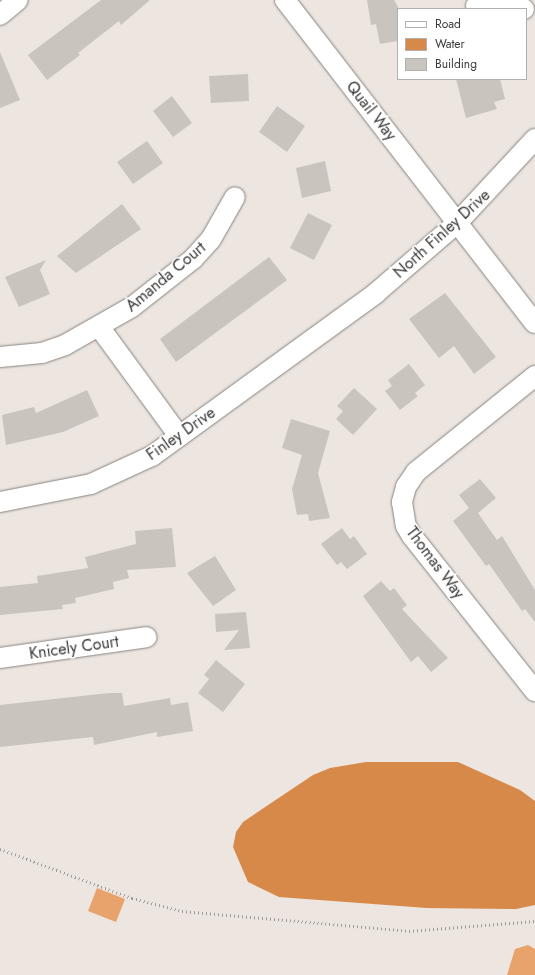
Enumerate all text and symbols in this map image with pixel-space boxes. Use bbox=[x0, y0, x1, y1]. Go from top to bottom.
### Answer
legend bbox=[397, 8, 527, 80]
text: Road bbox=[435, 15, 461, 33]
text: Water bbox=[435, 35, 465, 53]
text: Building bbox=[435, 55, 477, 73]
street label: Quail Way bbox=[342, 77, 400, 145]
street label: North Finley Drive bbox=[390, 186, 494, 282]
street label: Amanda Court bbox=[122, 238, 210, 316]
street label: Finley Drive bbox=[143, 403, 219, 465]
street label: Thomas Way bbox=[402, 523, 468, 603]
street label: Knicely Court bbox=[28, 632, 120, 664]

